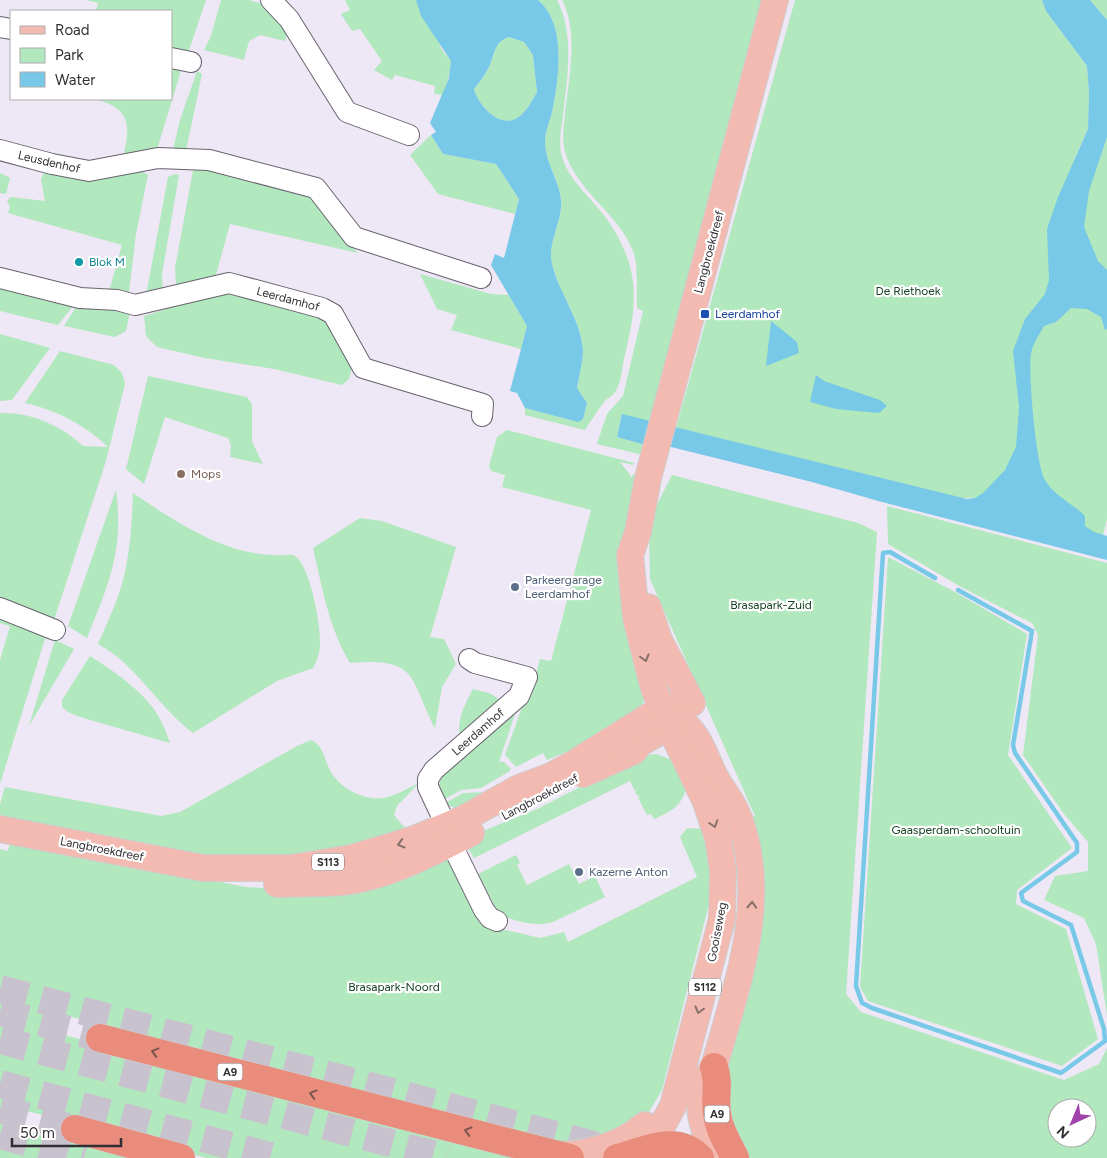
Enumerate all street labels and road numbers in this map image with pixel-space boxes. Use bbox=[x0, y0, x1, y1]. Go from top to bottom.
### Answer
street label: Leusdenhof bbox=[17, 148, 82, 176]
street label: Langbroekdreef bbox=[691, 209, 727, 295]
street label: Leerdamhof bbox=[255, 284, 322, 314]
street label: Leerdamhof bbox=[449, 705, 507, 759]
street label: Langbroekdreef bbox=[499, 771, 581, 823]
street label: Langbroekdreef bbox=[59, 834, 146, 864]
road number: S113 bbox=[312, 854, 344, 870]
street label: Gooiseweg bbox=[704, 901, 730, 963]
road number: S112 bbox=[689, 979, 721, 996]
road number: A9 bbox=[218, 1064, 242, 1080]
road number: A9 bbox=[704, 1106, 730, 1122]

